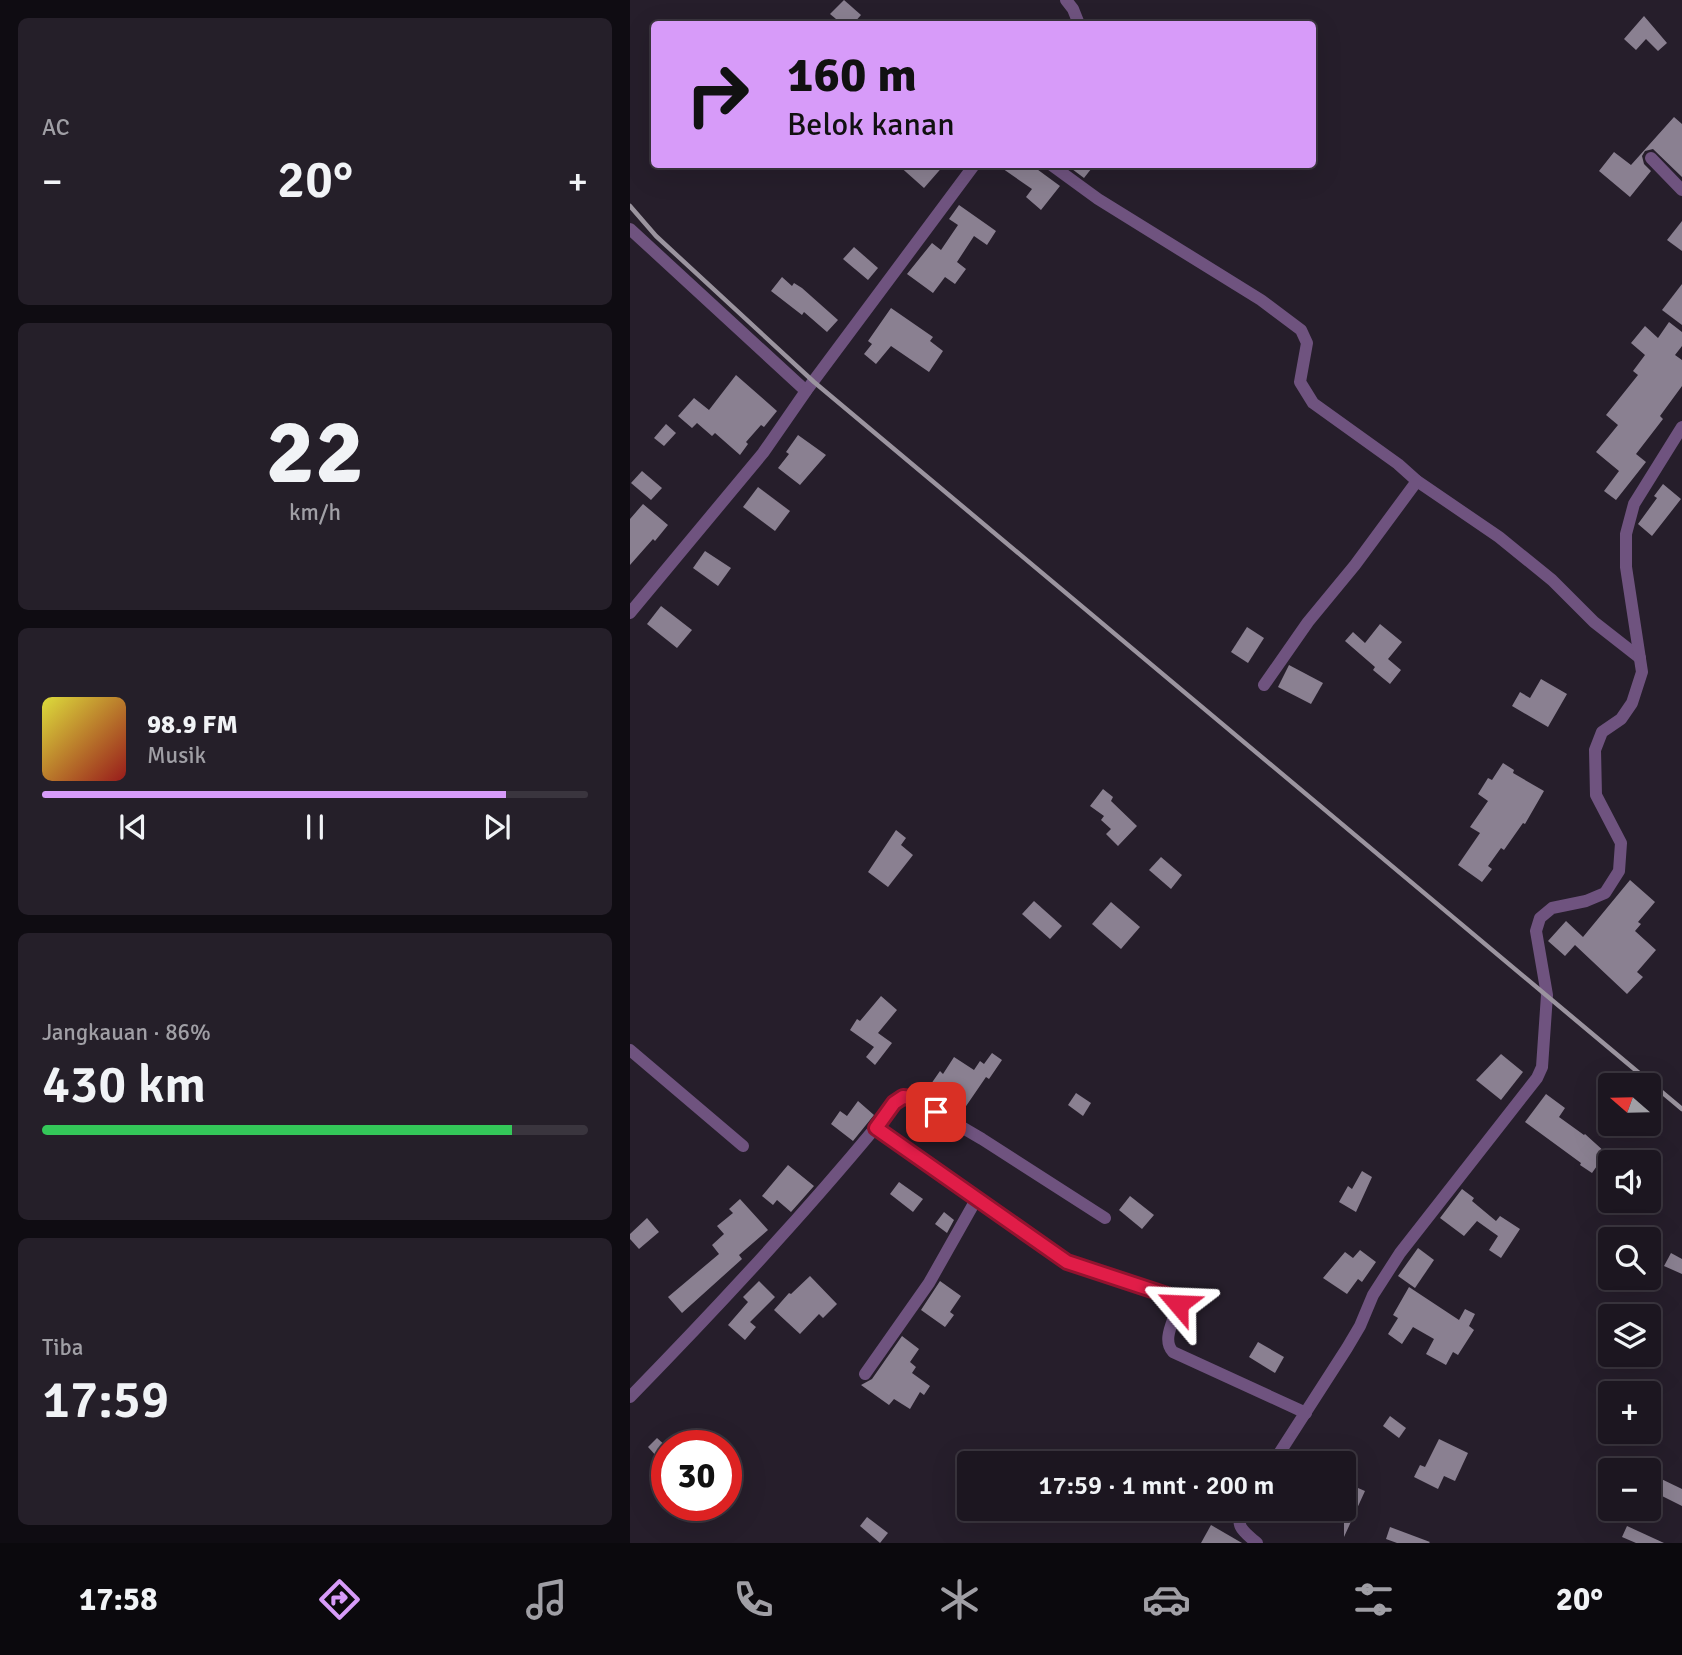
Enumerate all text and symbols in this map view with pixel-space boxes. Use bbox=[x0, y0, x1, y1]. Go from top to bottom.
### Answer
text: 160 m bbox=[787, 45, 917, 105]
icon: right bbox=[672, 49, 763, 140]
text: Belok kanan bbox=[787, 105, 955, 144]
text: AC bbox=[42, 113, 70, 142]
text: 20° bbox=[277, 148, 353, 212]
text: − bbox=[42, 158, 63, 205]
text: + bbox=[567, 158, 588, 205]
text: 22 bbox=[266, 396, 364, 509]
text: km/h bbox=[289, 498, 341, 527]
text: 98.9 FM bbox=[147, 709, 238, 741]
text: Musik bbox=[147, 741, 206, 770]
icon: previous bbox=[114, 808, 152, 846]
icon: pause bbox=[296, 808, 334, 846]
icon: next bbox=[478, 808, 516, 846]
text: Jangkauan · 86% bbox=[42, 1018, 211, 1047]
text: 430 km bbox=[42, 1053, 206, 1117]
north arrow bbox=[1598, 1073, 1661, 1136]
map controls bbox=[1598, 1073, 1661, 1521]
pin bbox=[906, 1082, 966, 1142]
icon: arrive bbox=[917, 1093, 955, 1131]
button: sound bbox=[1598, 1150, 1661, 1213]
button: search bbox=[1598, 1227, 1661, 1290]
position arrow bbox=[1141, 1267, 1215, 1341]
button: layers bbox=[1598, 1304, 1661, 1367]
text: Tiba bbox=[42, 1333, 83, 1362]
text: 17:59 bbox=[42, 1368, 169, 1432]
button: + bbox=[1598, 1381, 1661, 1444]
speed limit sign: 30 bbox=[651, 1430, 742, 1521]
button: − bbox=[1598, 1458, 1661, 1521]
text: 17:59 · 1 mnt · 200 m bbox=[1039, 1470, 1274, 1502]
icon: directions bbox=[315, 1575, 364, 1624]
icon: music bbox=[522, 1575, 571, 1624]
icon: phone bbox=[729, 1575, 778, 1624]
icon: climate bbox=[935, 1575, 984, 1624]
icon: car bbox=[1142, 1575, 1191, 1624]
icon: filters bbox=[1349, 1575, 1398, 1624]
text: 17:58 bbox=[79, 1580, 157, 1619]
text: 20° bbox=[1556, 1580, 1603, 1619]

